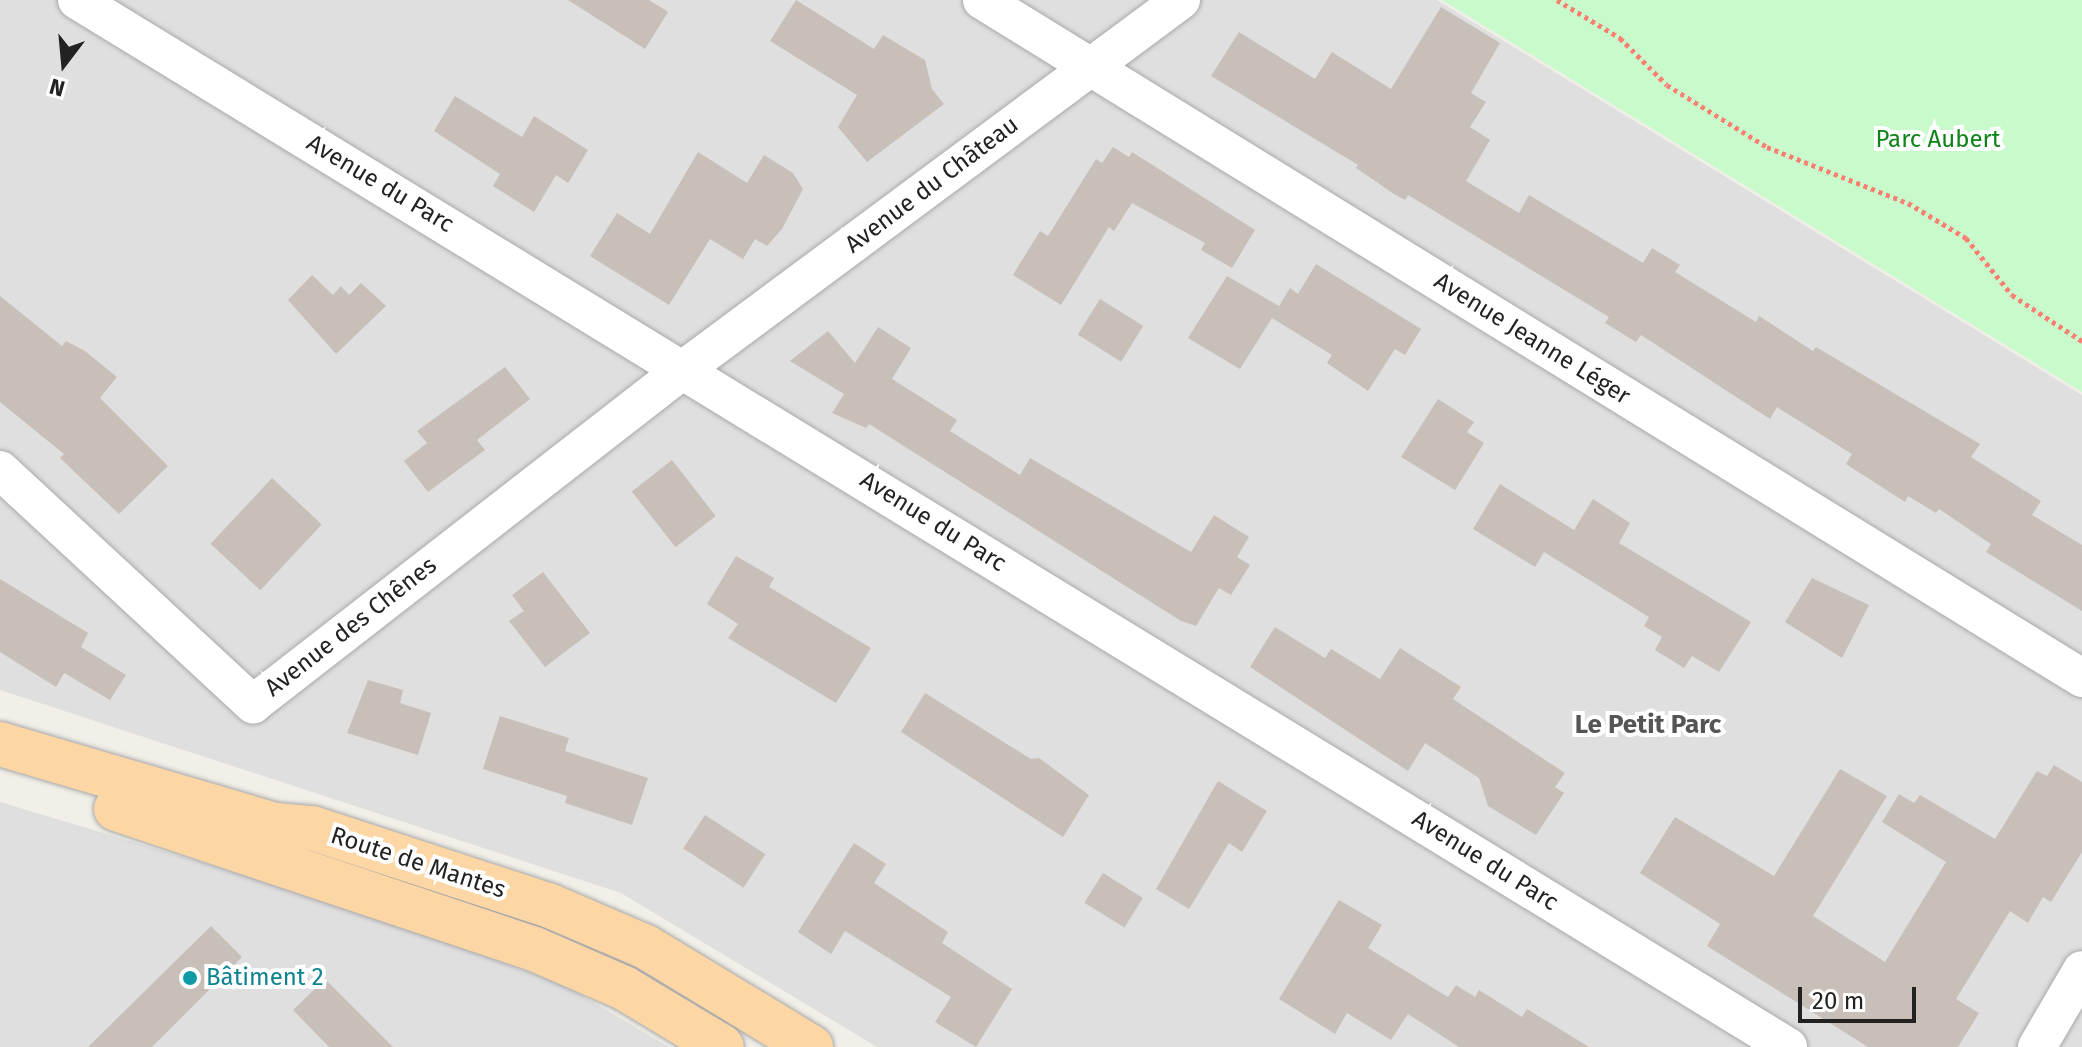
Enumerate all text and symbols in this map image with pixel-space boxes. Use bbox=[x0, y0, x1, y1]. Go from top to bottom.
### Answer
north arrow bbox=[24, 24, 104, 104]
text: N bbox=[47, 73, 68, 103]
street label: Avenue du Château bbox=[840, 111, 1024, 259]
park label: Parc Aubert bbox=[1875, 126, 2001, 154]
street label: Avenue du Parc bbox=[301, 129, 459, 239]
street label: Avenue Jeanne Léger bbox=[1429, 267, 1635, 411]
street label: Avenue du Parc bbox=[855, 466, 1011, 578]
street label: Avenue des Chênes bbox=[260, 551, 442, 703]
district label: Le Petit Parc bbox=[1575, 709, 1721, 741]
street label: Avenue du Parc bbox=[1407, 805, 1563, 917]
street label: Route de Mantes bbox=[327, 821, 509, 905]
place label: Bâtiment 2 bbox=[206, 964, 324, 992]
marker: Bâtiment 2 bbox=[181, 969, 199, 987]
scale bar bbox=[1802, 971, 1920, 1021]
text: 20 m bbox=[1812, 987, 1864, 1015]

